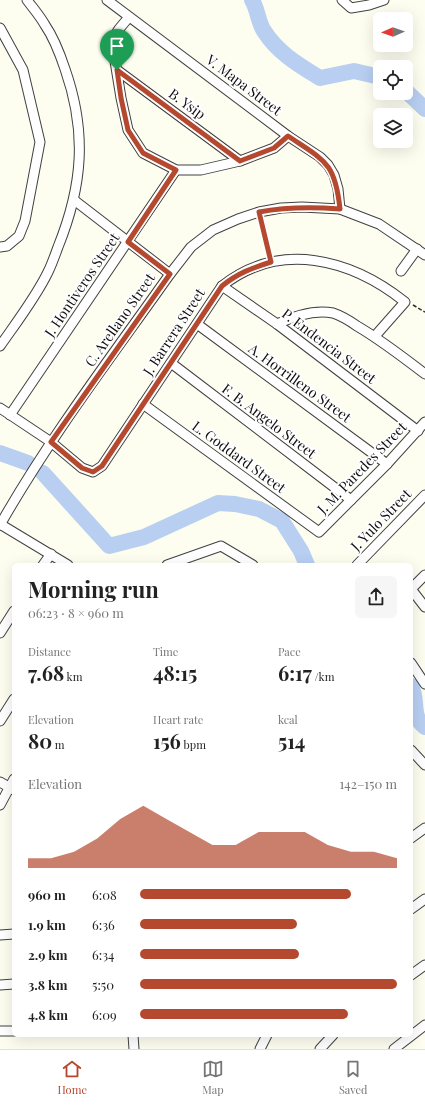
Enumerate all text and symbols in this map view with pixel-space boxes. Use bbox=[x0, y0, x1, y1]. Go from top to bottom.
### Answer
north arrow bbox=[373, 12, 413, 52]
map controls bbox=[373, 12, 413, 148]
pin bbox=[100, 29, 134, 70]
icon: arrive bbox=[106, 35, 128, 57]
street label: V. Mapa Street bbox=[202, 49, 287, 120]
button: locate bbox=[373, 60, 413, 100]
street label: B. Ysip bbox=[165, 84, 210, 123]
button: layers bbox=[373, 108, 413, 148]
street label: J. Hontiveros Street bbox=[39, 228, 124, 341]
street label: C. Arellano Street bbox=[80, 268, 160, 370]
street label: J. Barrera Street bbox=[138, 284, 209, 380]
street label: P. Endencia Street bbox=[278, 304, 381, 388]
street label: A. Horrilleno Street bbox=[244, 338, 356, 427]
street label: F. B. Angelo Street bbox=[218, 379, 321, 463]
street label: L. Goddard Street bbox=[189, 416, 291, 498]
street label: J. M. Paredes Street bbox=[312, 417, 411, 519]
street label: J. Yulo Street bbox=[345, 484, 416, 556]
text: Morning run bbox=[28, 574, 159, 604]
button: share bbox=[355, 576, 397, 618]
text: 06:23 · 8 × 960 m bbox=[28, 604, 124, 621]
text: Distance bbox=[28, 644, 71, 659]
text: Time bbox=[153, 644, 178, 659]
text: Pace bbox=[278, 644, 301, 659]
text: 7.68 bbox=[28, 659, 64, 686]
text: 48:15 bbox=[153, 659, 197, 686]
text: 6:17 bbox=[278, 659, 312, 686]
text: km bbox=[64, 669, 82, 684]
text: /km bbox=[312, 669, 334, 684]
text: Elevation bbox=[28, 712, 74, 727]
text: Heart rate bbox=[153, 712, 203, 727]
text: kcal bbox=[278, 712, 298, 727]
text: 80 bbox=[28, 727, 52, 754]
text: 156 bbox=[153, 727, 181, 754]
text: 514 bbox=[278, 727, 305, 754]
text: m bbox=[52, 737, 65, 752]
text: bpm bbox=[181, 737, 206, 752]
text: Elevation bbox=[28, 775, 82, 792]
text: 142–150 m bbox=[339, 775, 397, 792]
text: 960 m bbox=[28, 886, 66, 903]
text: 6:08 bbox=[92, 886, 117, 903]
text: 1.9 km bbox=[28, 916, 66, 933]
text: 6:36 bbox=[92, 916, 115, 933]
text: 2.9 km bbox=[28, 946, 68, 963]
text: 6:34 bbox=[92, 946, 114, 963]
text: 3.8 km bbox=[28, 976, 67, 993]
text: 5:50 bbox=[92, 976, 114, 993]
text: 4.8 km bbox=[28, 1006, 68, 1023]
text: 6:09 bbox=[92, 1006, 117, 1023]
tab: Home bbox=[57, 1058, 87, 1097]
tab: Map bbox=[202, 1058, 224, 1097]
tab: Saved bbox=[339, 1058, 367, 1097]

